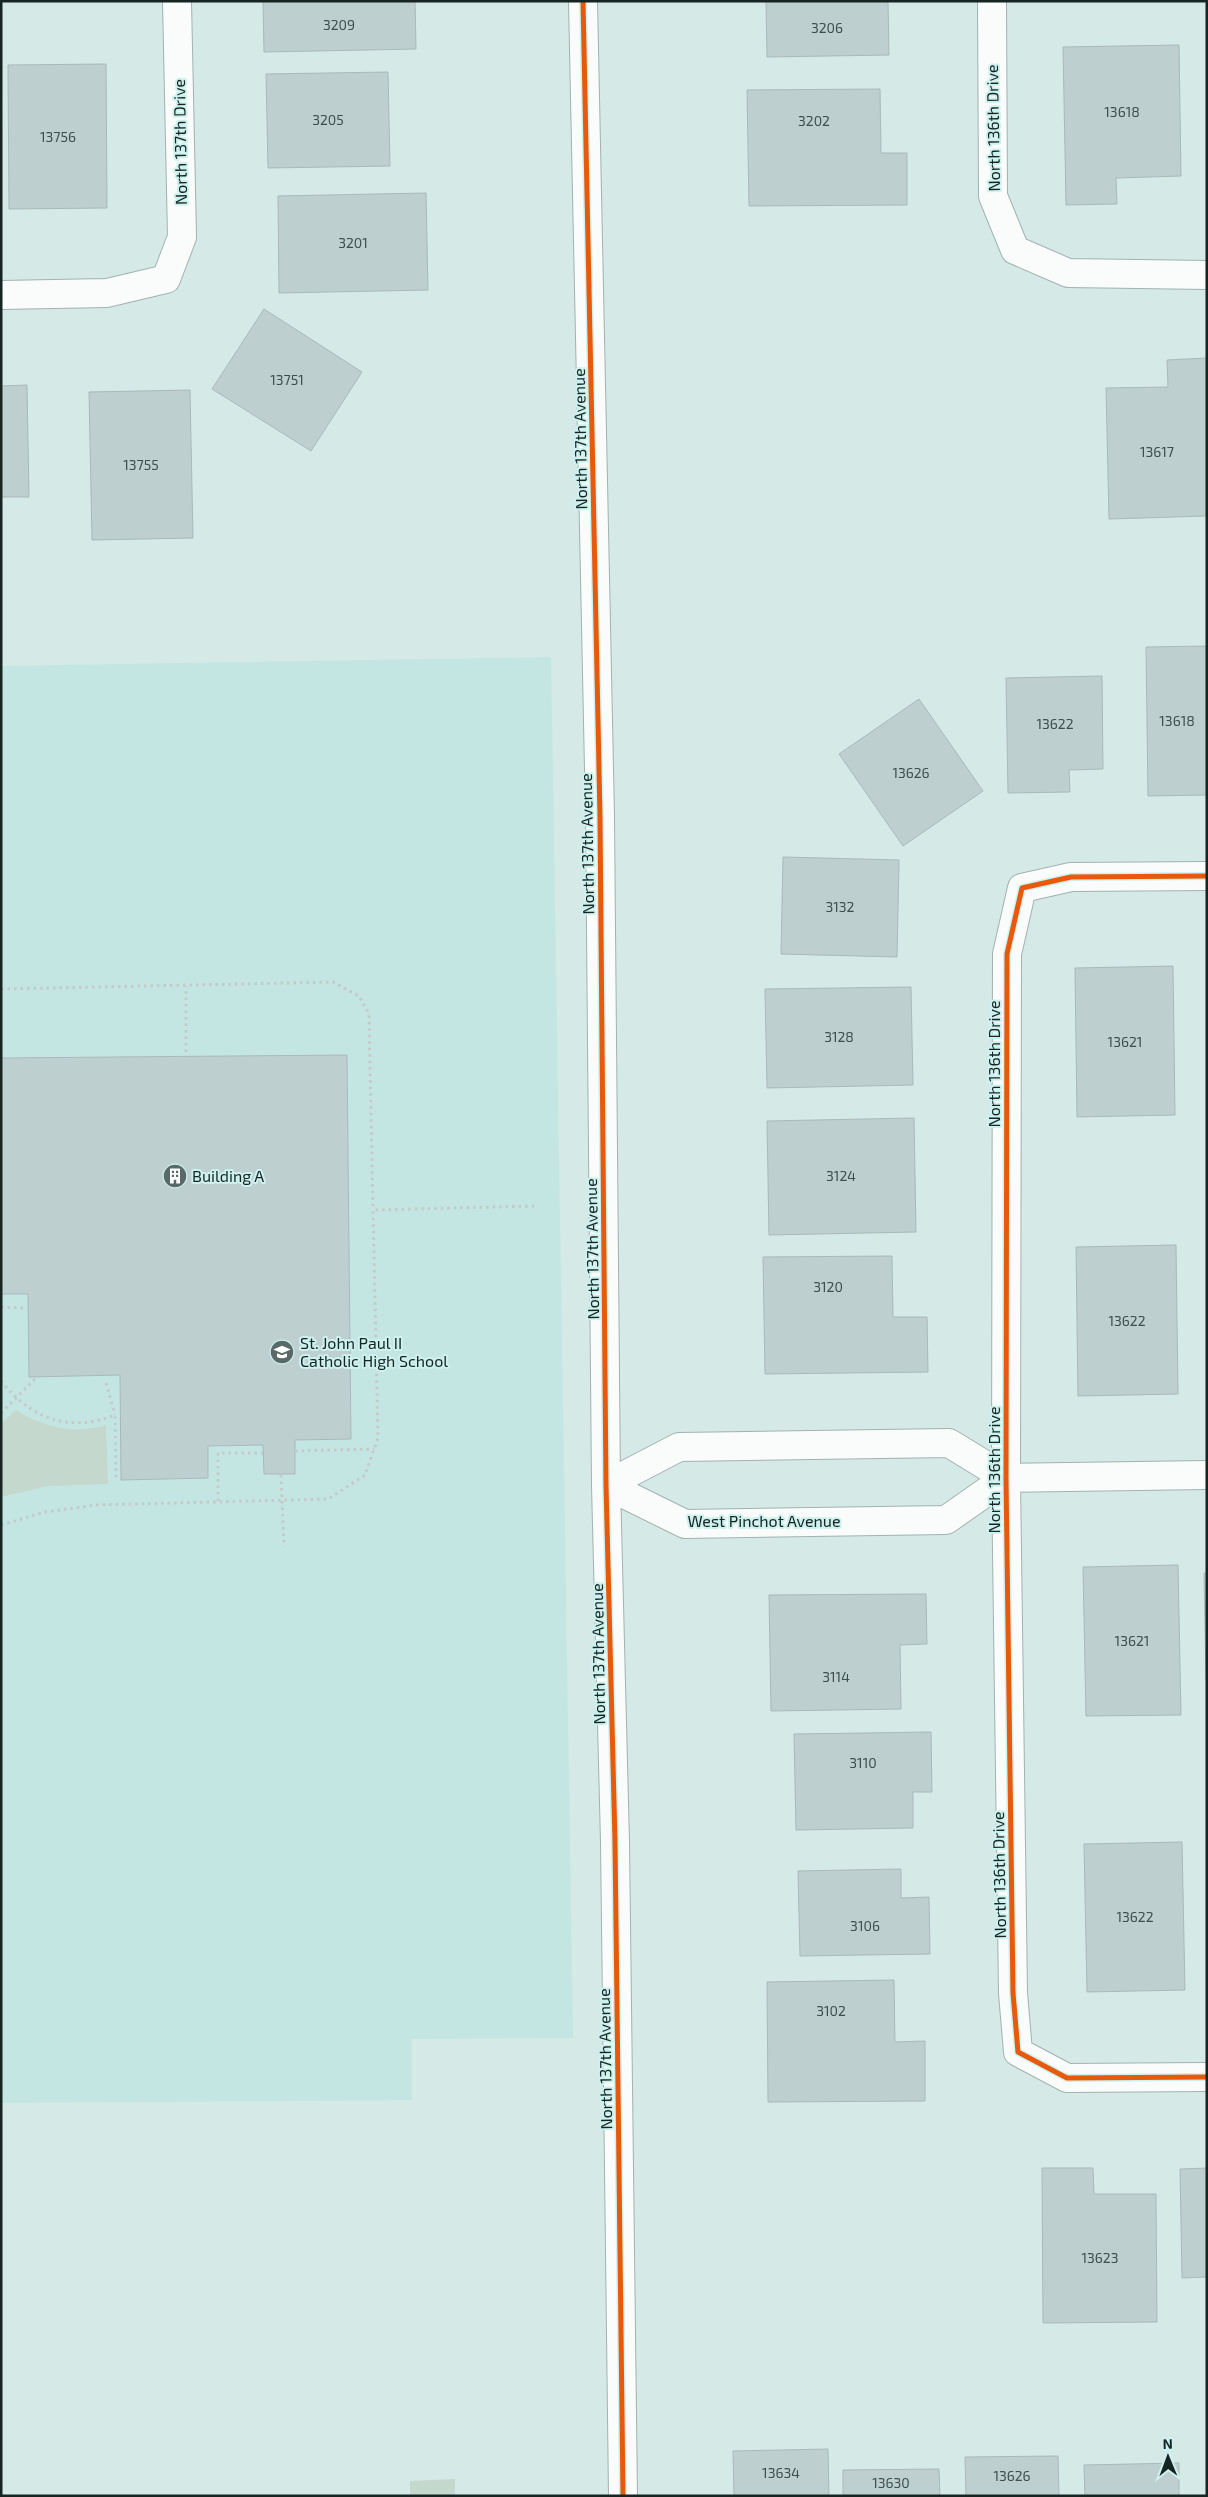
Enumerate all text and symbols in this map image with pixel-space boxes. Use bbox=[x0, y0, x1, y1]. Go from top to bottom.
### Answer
house number: 3209 bbox=[323, 16, 355, 33]
house number: 3206 bbox=[811, 19, 843, 36]
street label: North 136th Drive bbox=[982, 64, 1003, 192]
street label: North 137th Drive bbox=[169, 79, 190, 205]
house number: 13618 bbox=[1104, 103, 1140, 120]
house number: 3205 bbox=[312, 111, 344, 128]
house number: 3202 bbox=[798, 112, 830, 129]
house number: 13756 bbox=[40, 128, 76, 145]
house number: 3201 bbox=[338, 234, 368, 251]
street label: North 137th Avenue bbox=[569, 368, 590, 510]
house number: 13751 bbox=[270, 371, 304, 388]
house number: 13617 bbox=[1140, 443, 1174, 460]
house number: 13755 bbox=[123, 456, 159, 473]
house number: 13618 bbox=[1159, 712, 1195, 729]
house number: 13622 bbox=[1036, 715, 1074, 732]
house number: 13626 bbox=[892, 764, 930, 781]
street label: North 137th Avenue bbox=[576, 773, 597, 915]
house number: 3132 bbox=[825, 898, 855, 915]
street label: North 136th Drive bbox=[984, 1000, 1003, 1128]
house number: 3128 bbox=[824, 1028, 854, 1045]
house number: 13621 bbox=[1108, 1033, 1142, 1050]
building icon: Building A bbox=[162, 1163, 188, 1189]
place label: Building A bbox=[192, 1166, 264, 1185]
house number: 3124 bbox=[826, 1167, 856, 1184]
street label: North 137th Avenue bbox=[581, 1178, 602, 1320]
house number: 3120 bbox=[813, 1278, 843, 1295]
house number: 13622 bbox=[1108, 1312, 1146, 1329]
place label: St. John Paul II Catholic High School bbox=[300, 1333, 448, 1370]
school or university icon: St. John Paul II Catholic High School bbox=[269, 1339, 295, 1365]
street label: North 136th Drive bbox=[984, 1406, 1003, 1534]
street label: West Pinchot Avenue bbox=[687, 1511, 841, 1530]
street label: North 137th Avenue bbox=[587, 1583, 608, 1725]
house number: 13621 bbox=[1115, 1632, 1149, 1649]
house number: 3114 bbox=[822, 1668, 850, 1685]
house number: 3110 bbox=[849, 1754, 877, 1771]
street label: North 136th Drive bbox=[988, 1811, 1009, 1939]
house number: 13622 bbox=[1116, 1908, 1154, 1925]
house number: 3106 bbox=[850, 1917, 880, 1934]
street label: North 137th Avenue bbox=[594, 1988, 615, 2130]
house number: 3102 bbox=[816, 2002, 846, 2019]
house number: 13623 bbox=[1081, 2249, 1119, 2266]
north arrow bbox=[1143, 2432, 1193, 2482]
text: N bbox=[1163, 2435, 1173, 2452]
house number: 13634 bbox=[762, 2464, 800, 2481]
house number: 13626 bbox=[993, 2467, 1031, 2484]
house number: 13630 bbox=[872, 2474, 910, 2491]

